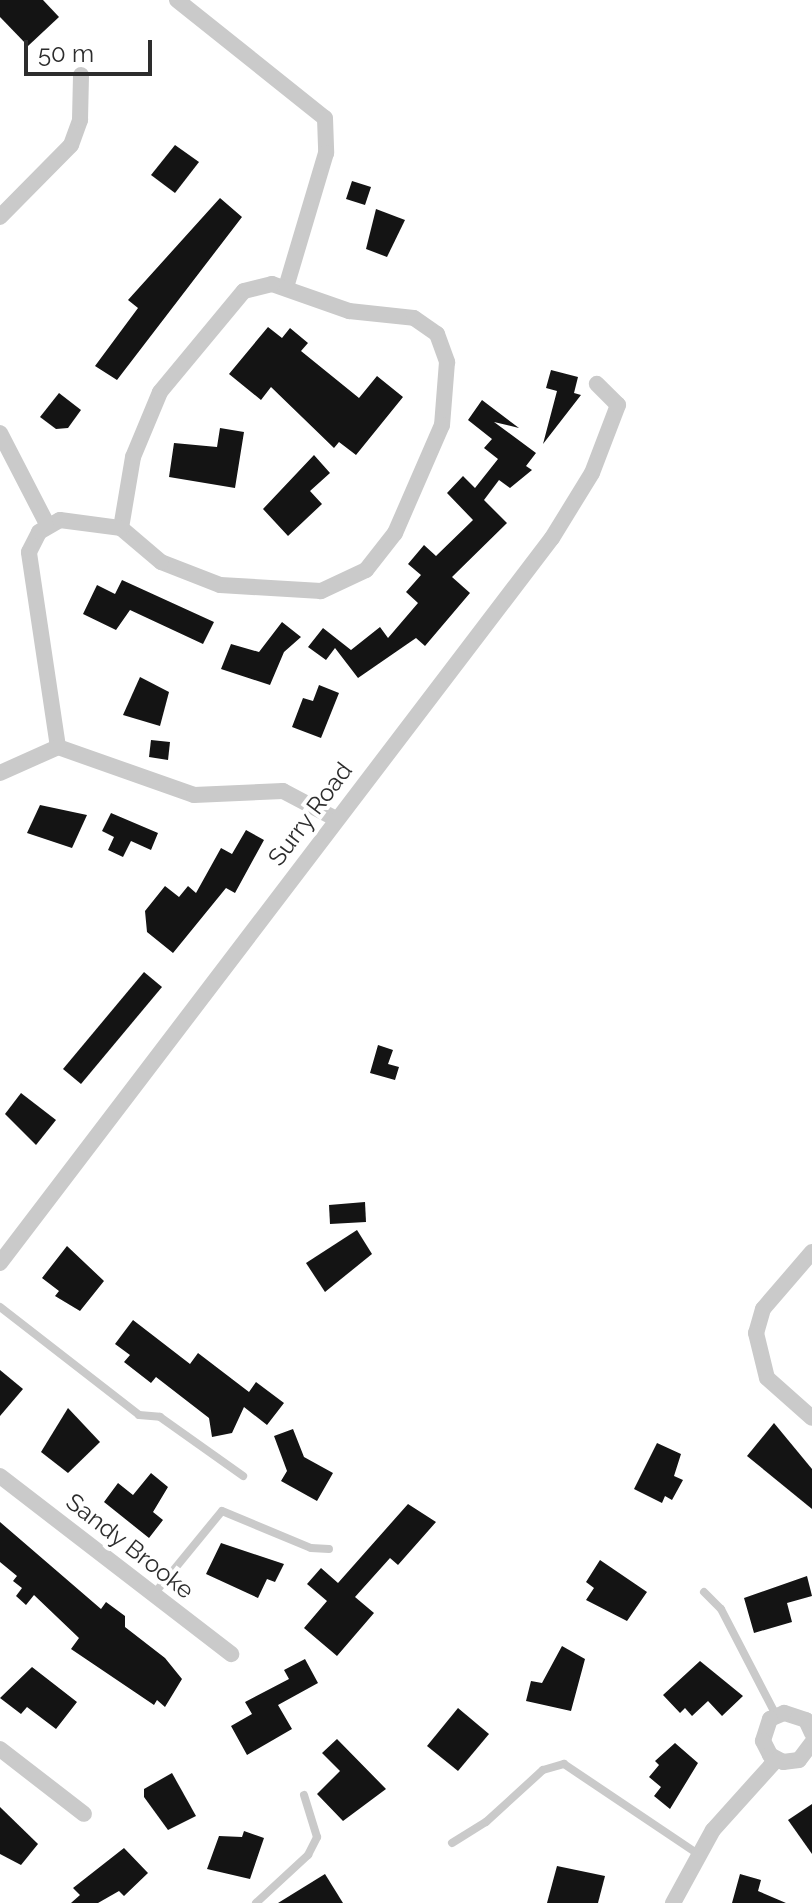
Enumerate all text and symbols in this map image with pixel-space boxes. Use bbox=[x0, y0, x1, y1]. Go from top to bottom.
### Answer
scale bar bbox=[28, 24, 156, 74]
text: 50 m bbox=[38, 39, 94, 68]
street label: Surry Road bbox=[262, 756, 358, 872]
street label: Sandy Brooke bbox=[60, 1487, 200, 1605]

